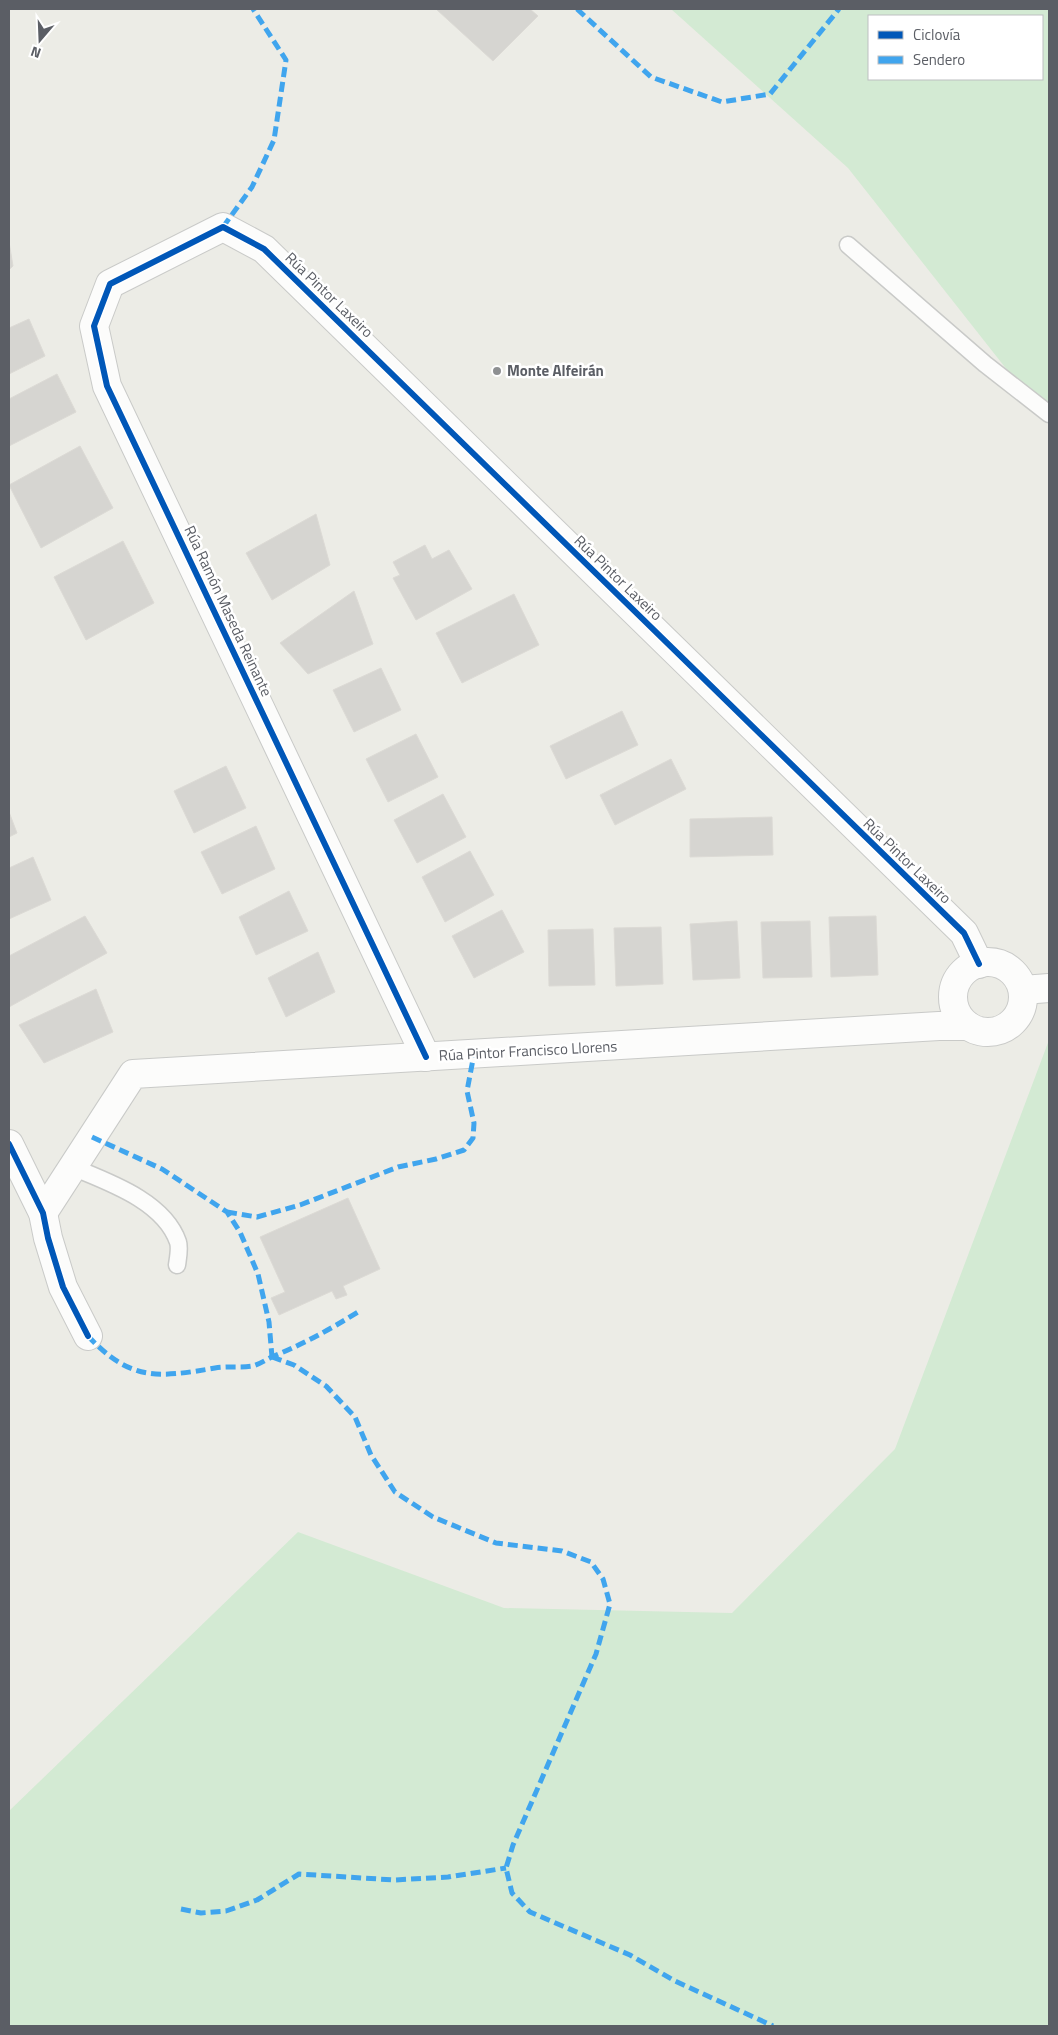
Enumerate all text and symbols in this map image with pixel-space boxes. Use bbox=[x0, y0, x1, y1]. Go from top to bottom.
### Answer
north arrow bbox=[15, 15, 65, 65]
legend bbox=[868, 15, 1043, 80]
text: Ciclovía bbox=[913, 23, 961, 46]
text: N bbox=[28, 41, 44, 64]
text: Sendero bbox=[913, 48, 965, 71]
street label: Rúa Pintor Laxeiro bbox=[280, 246, 379, 343]
place label: Monte Alfeirán bbox=[507, 359, 604, 382]
marker: Monte Alfeirán bbox=[491, 365, 503, 377]
street label: Rúa Ramón Maseda Reinante bbox=[179, 521, 278, 700]
street label: Rúa Pintor Laxeiro bbox=[569, 529, 668, 626]
street label: Rúa Pintor Laxeiro bbox=[858, 812, 957, 909]
street label: Rúa Pintor Francisco Llorens bbox=[438, 1034, 618, 1067]

